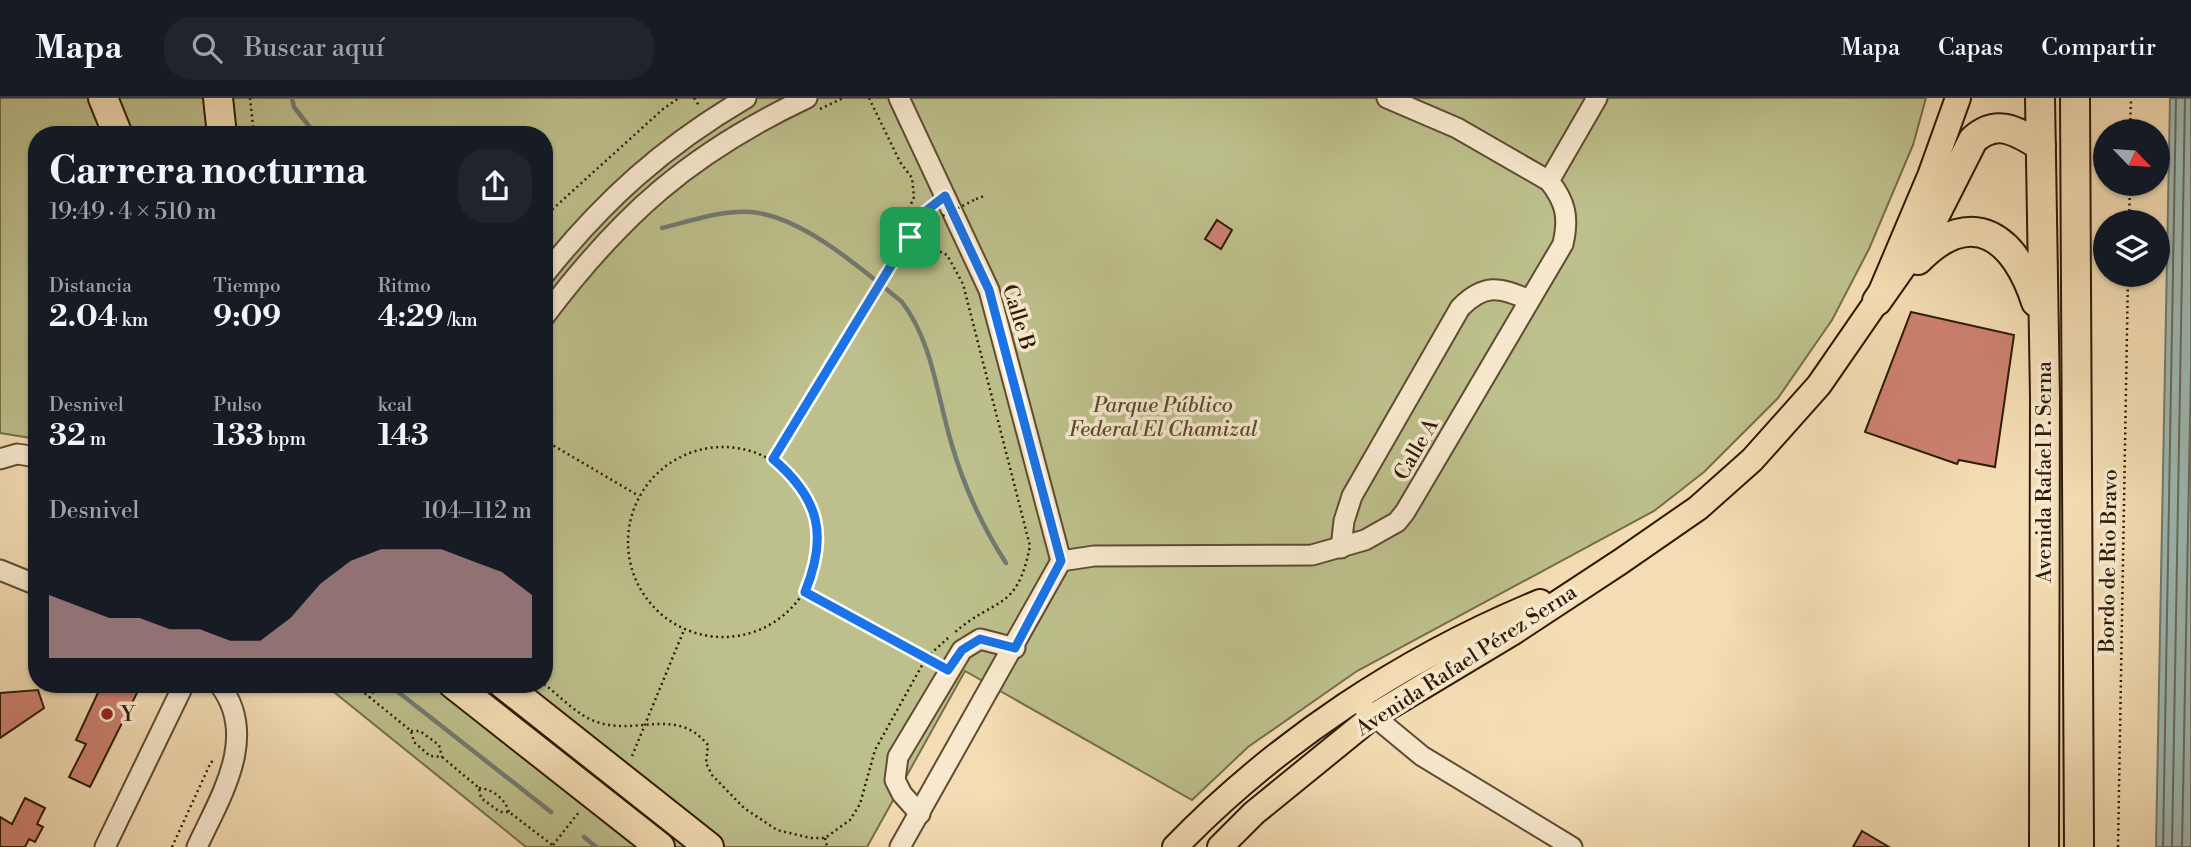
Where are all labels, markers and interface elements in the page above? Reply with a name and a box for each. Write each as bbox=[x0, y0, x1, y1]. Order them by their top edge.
search box bbox=[164, 17, 654, 80]
text: Mapa bbox=[35, 28, 122, 69]
icon: search bbox=[188, 29, 226, 67]
text: Buscar aquí bbox=[244, 32, 384, 64]
text: Mapa bbox=[1841, 33, 1900, 63]
text: Capas bbox=[1938, 33, 2003, 63]
text: Compartir bbox=[2041, 33, 2156, 63]
north arrow bbox=[2093, 119, 2170, 196]
map controls bbox=[2093, 119, 2170, 287]
text: Carrera nocturna bbox=[49, 148, 367, 195]
button: share bbox=[458, 149, 532, 223]
text: 19:49 · 4 × 510 m bbox=[49, 198, 217, 226]
pin bbox=[880, 207, 940, 267]
button: layers bbox=[2093, 210, 2170, 287]
icon: arrive bbox=[891, 218, 929, 256]
text: Distancia bbox=[49, 274, 132, 298]
text: Tiempo bbox=[213, 274, 281, 298]
text: Ritmo bbox=[378, 274, 431, 298]
street label: Calle B bbox=[996, 281, 1040, 353]
text: 2.04 bbox=[49, 298, 118, 336]
text: 9:09 bbox=[213, 298, 281, 336]
text: 4:29 bbox=[378, 298, 444, 336]
text: km bbox=[118, 308, 148, 332]
text: /km bbox=[444, 308, 478, 332]
street label: Avenida Rafael P. Serna bbox=[2032, 361, 2058, 584]
text: Desnivel bbox=[49, 393, 124, 417]
text: Pulso bbox=[213, 393, 262, 417]
text: kcal bbox=[378, 393, 412, 417]
park label: Parque Público Federal El Chamizal bbox=[1068, 393, 1258, 443]
street label: Calle A bbox=[1389, 414, 1445, 485]
text: 32 bbox=[49, 417, 86, 455]
text: 133 bbox=[213, 417, 264, 455]
text: 143 bbox=[378, 417, 429, 455]
text: m bbox=[86, 427, 106, 451]
text: bpm bbox=[264, 427, 306, 451]
street label: Bordo de Rio Bravo bbox=[2094, 469, 2124, 654]
text: Desnivel bbox=[49, 497, 139, 525]
text: 104–112 m bbox=[422, 497, 532, 525]
street label: Avenida Rafael Pérez Serna bbox=[1350, 579, 1582, 743]
place label: Y bbox=[120, 702, 136, 728]
marker: Y bbox=[99, 706, 115, 722]

